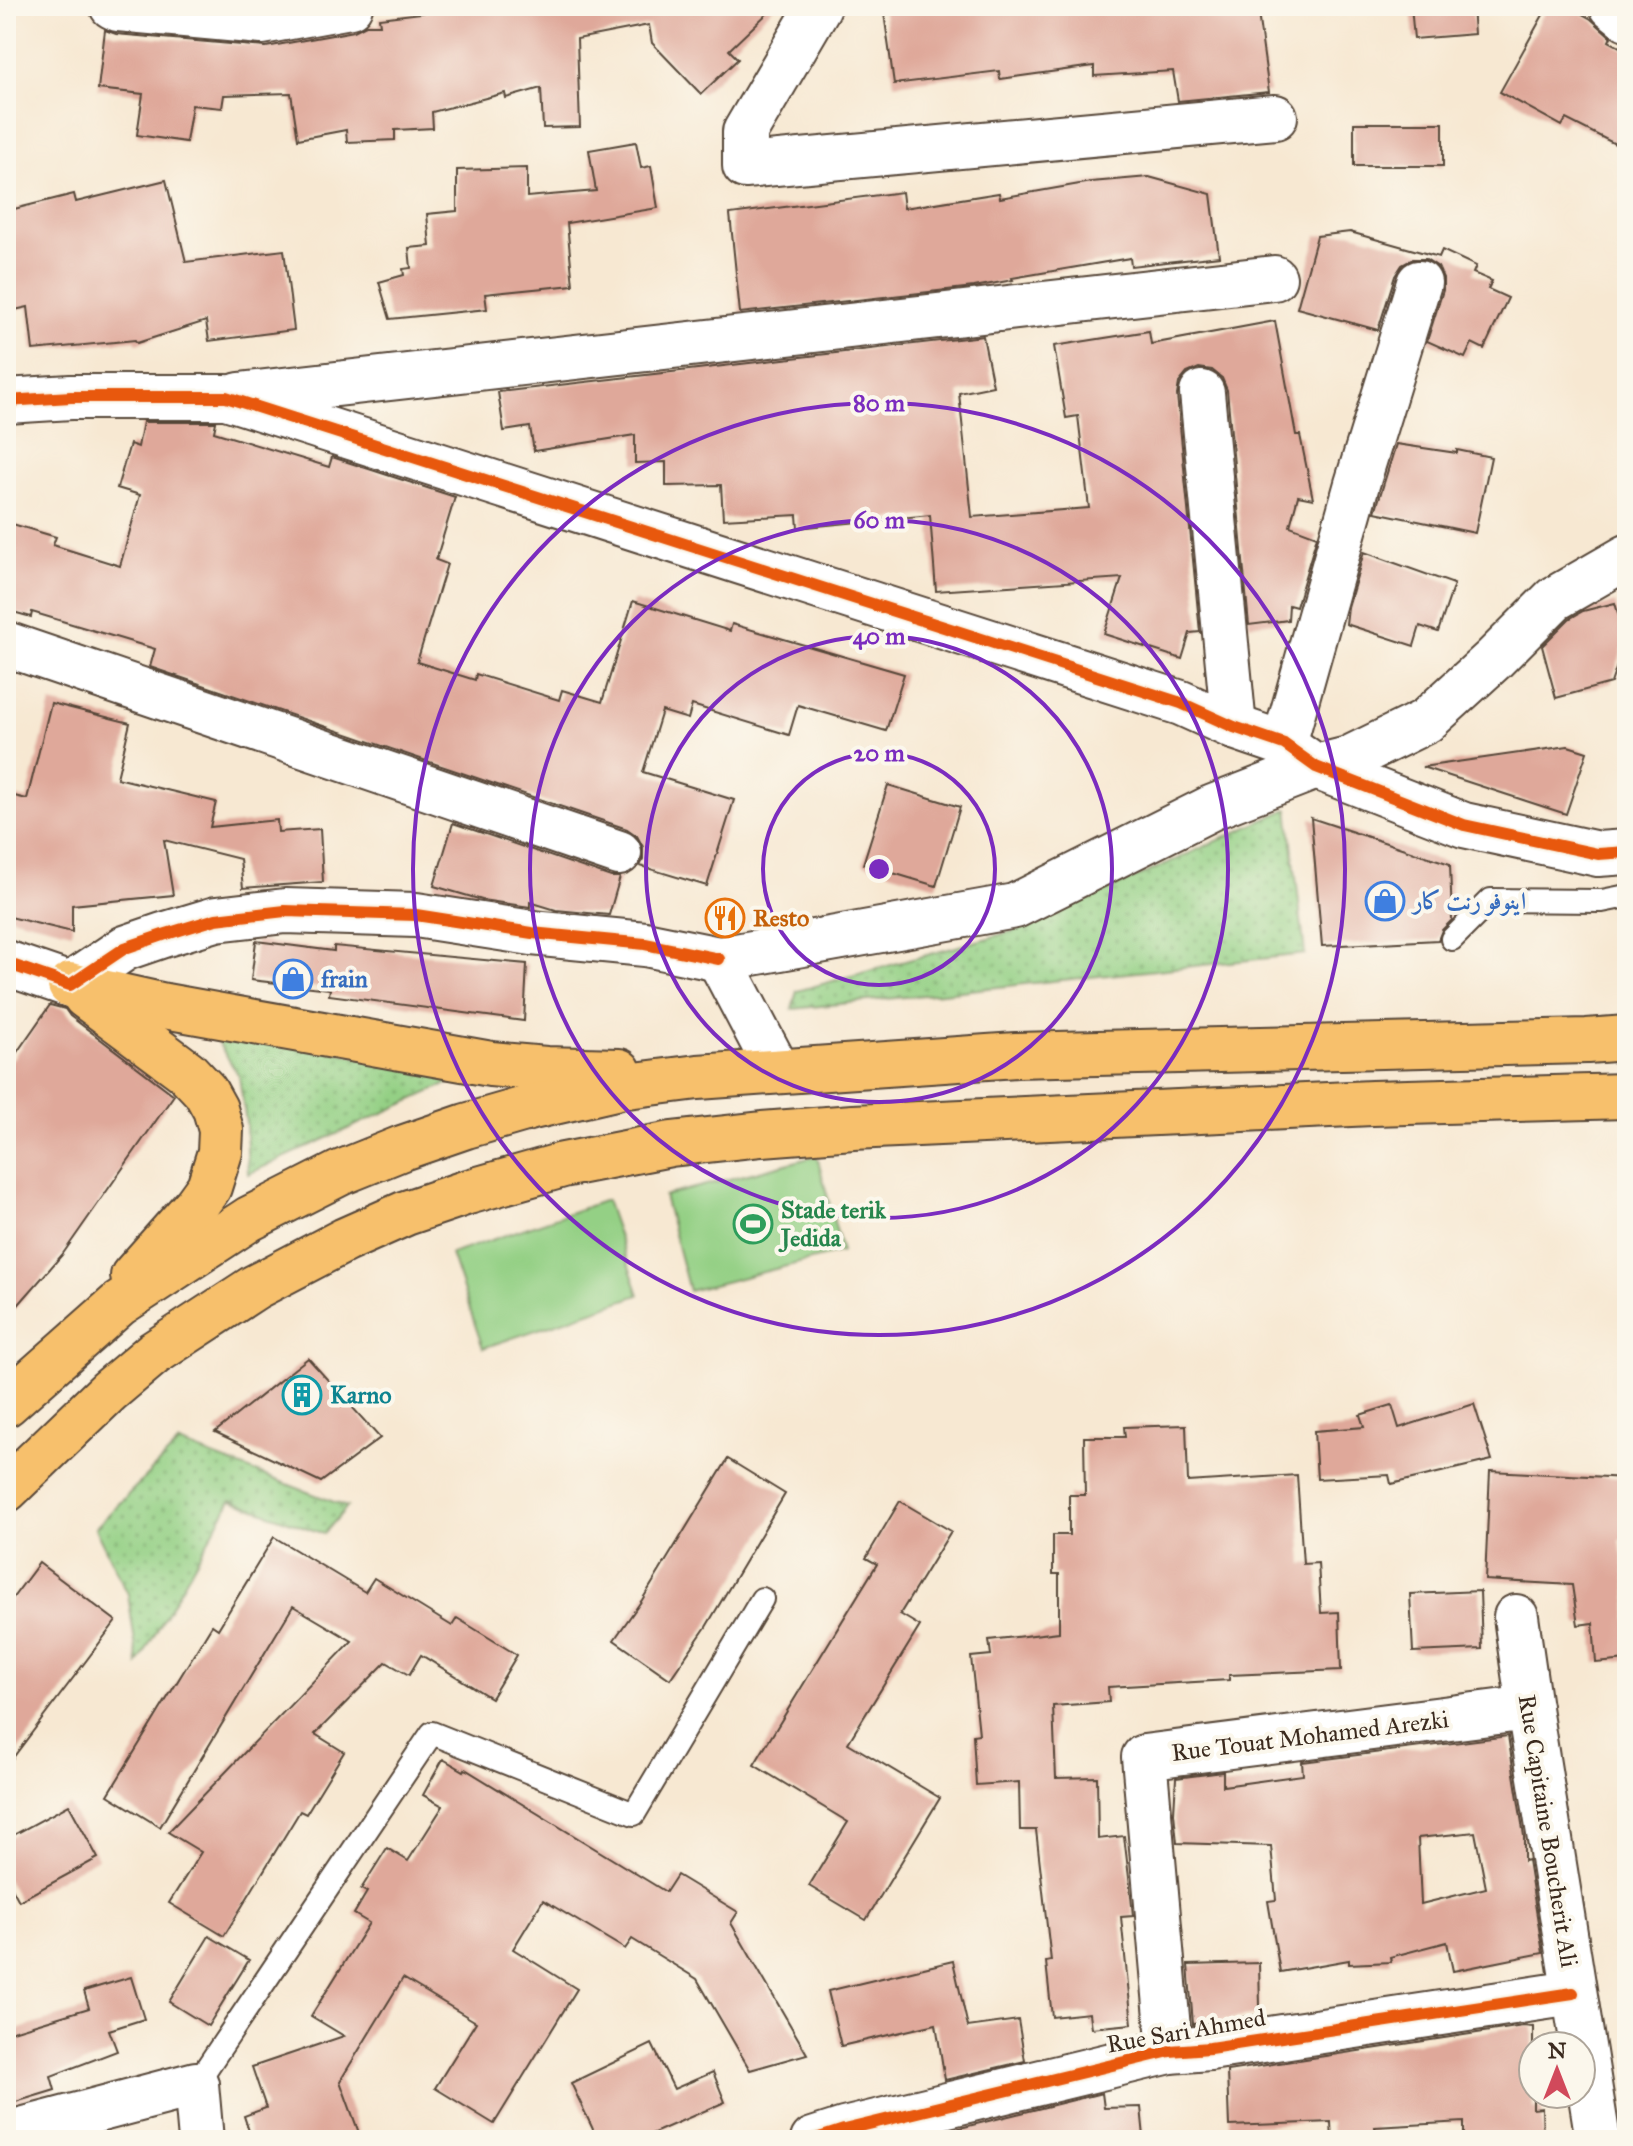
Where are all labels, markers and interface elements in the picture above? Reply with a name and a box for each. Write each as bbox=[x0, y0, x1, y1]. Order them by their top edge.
text: 80 m bbox=[853, 388, 906, 418]
text: 60 m bbox=[853, 505, 906, 535]
text: 40 m bbox=[853, 621, 906, 651]
text: 20 m bbox=[853, 738, 905, 768]
centre of rings bbox=[865, 855, 893, 883]
shop icon: اينوفو رنت كار bbox=[1364, 880, 1406, 922]
place label: اينوفو رنت كار bbox=[1410, 886, 1526, 916]
restaurant icon: Resto bbox=[704, 897, 746, 939]
place label: Resto bbox=[753, 903, 809, 933]
shop icon: frain bbox=[272, 958, 314, 1000]
place label: frain bbox=[320, 964, 368, 994]
place label: Stade terik Jedida bbox=[778, 1195, 887, 1253]
sports icon: Stade terik Jedida bbox=[732, 1203, 774, 1245]
building icon: Karno bbox=[281, 1374, 323, 1416]
place label: Karno bbox=[330, 1380, 391, 1410]
street label: Rue Capitaine Boucherit Ali bbox=[1512, 1692, 1584, 1970]
street label: Rue Touat Mohamed Arezki bbox=[1170, 1704, 1451, 1768]
street label: Rue Sari Ahmed bbox=[1104, 2002, 1268, 2060]
north arrow bbox=[1517, 2030, 1597, 2110]
text: N bbox=[1548, 2037, 1567, 2064]

